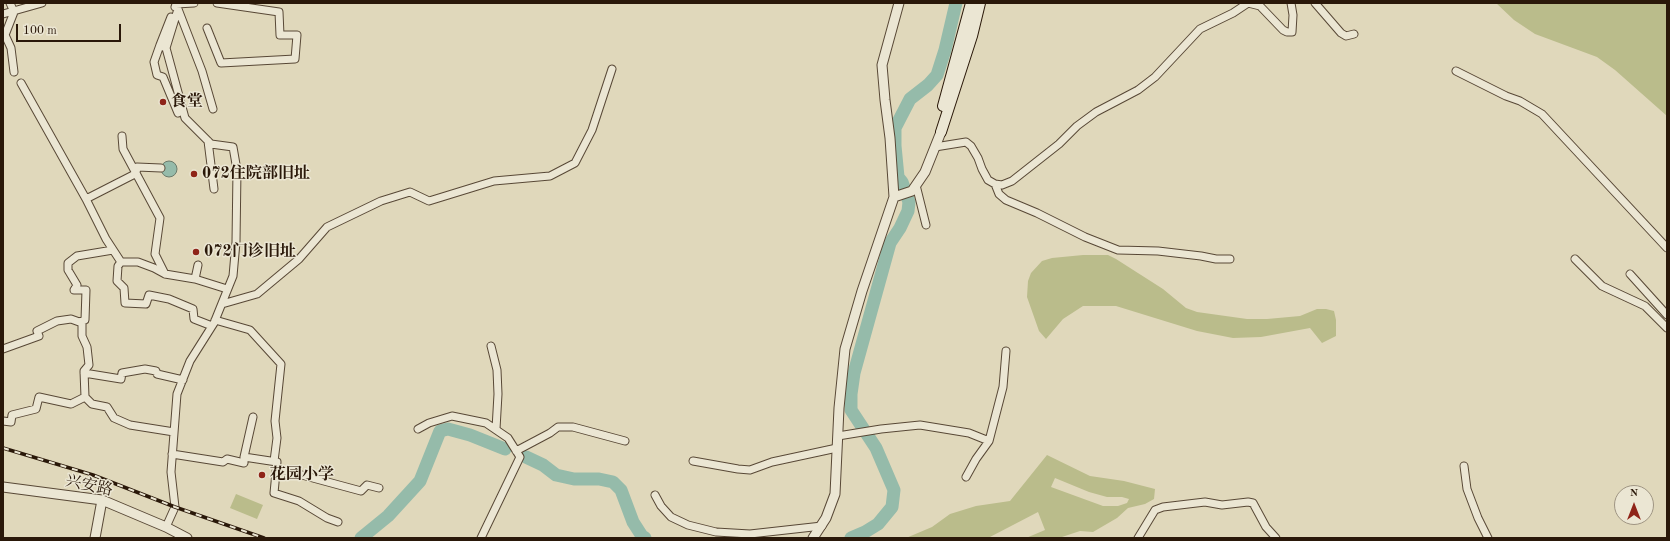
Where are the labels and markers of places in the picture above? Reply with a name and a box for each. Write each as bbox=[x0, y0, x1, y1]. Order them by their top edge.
place label: 食堂 bbox=[171, 92, 203, 112]
marker: 食堂 bbox=[158, 97, 168, 107]
place label: 072住院部旧址 bbox=[202, 164, 310, 184]
marker: 072住院部旧址 bbox=[189, 169, 199, 179]
place label: 072门诊旧址 bbox=[204, 242, 296, 262]
marker: 072门诊旧址 bbox=[191, 247, 201, 257]
place label: 花园小学 bbox=[270, 465, 334, 485]
marker: 花园小学 bbox=[257, 470, 267, 480]

